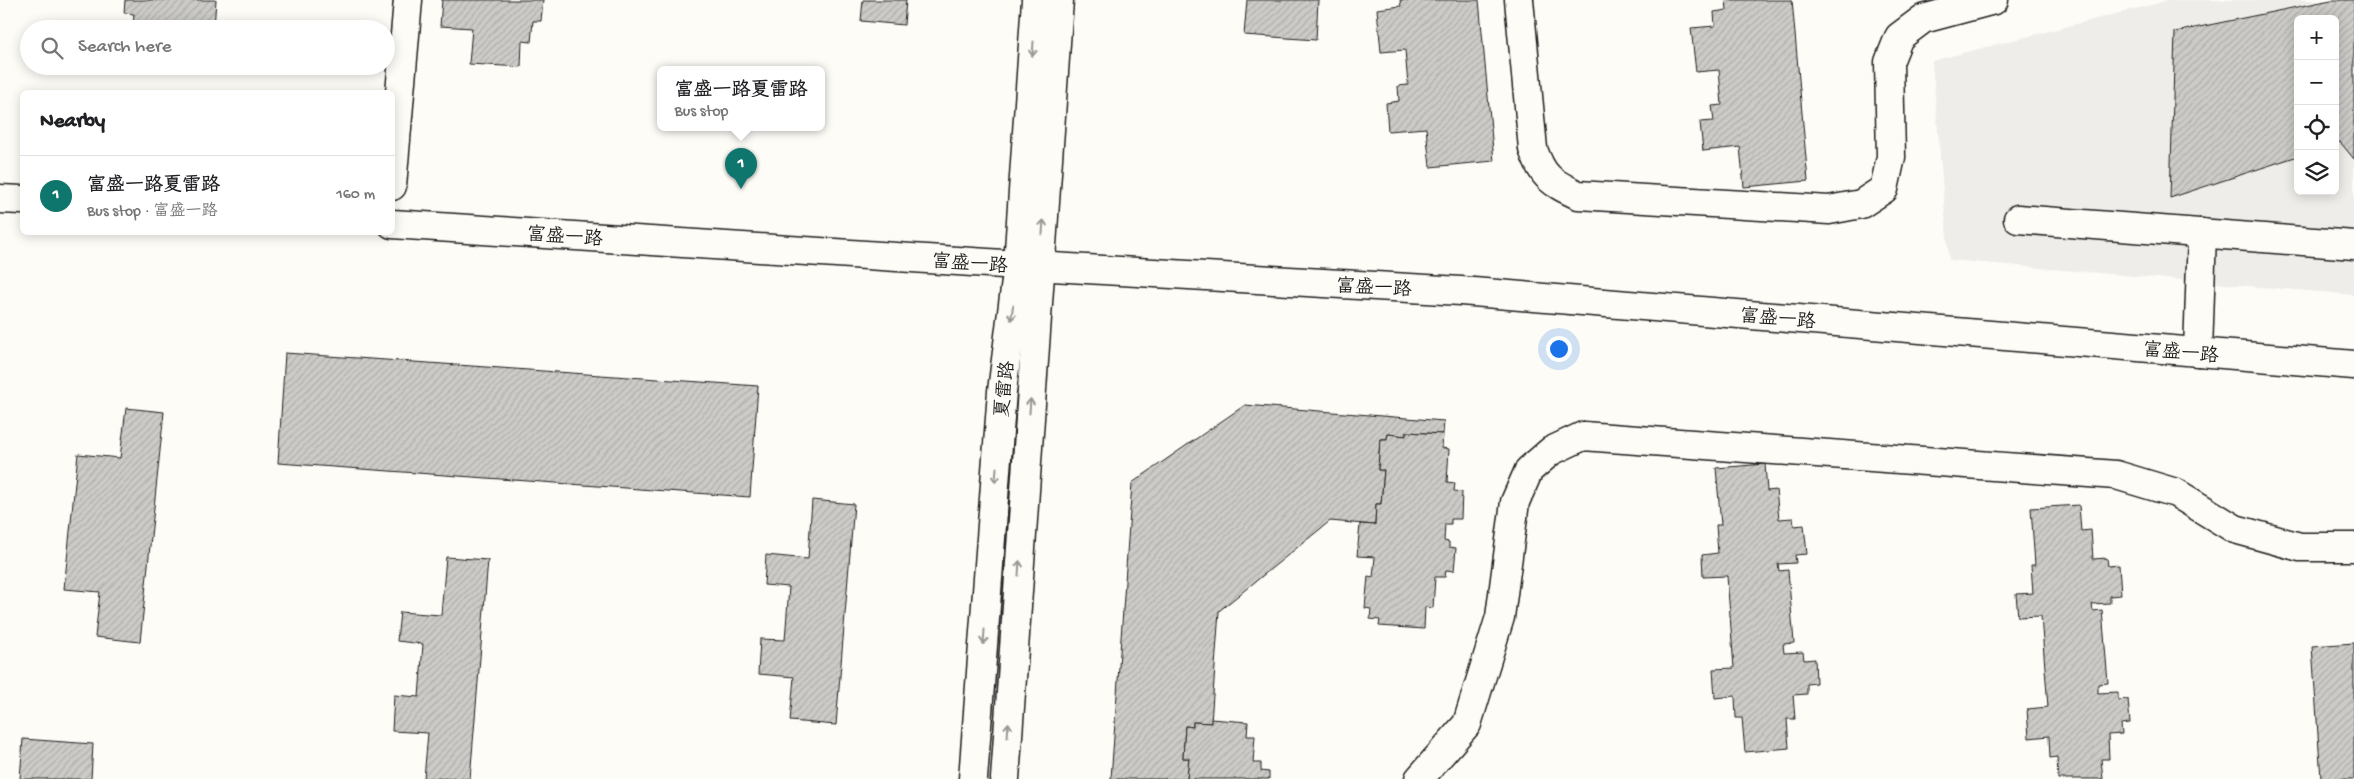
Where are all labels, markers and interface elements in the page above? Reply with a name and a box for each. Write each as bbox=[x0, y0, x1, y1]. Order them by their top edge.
map controls bbox=[2294, 15, 2339, 195]
button: + bbox=[2294, 15, 2339, 60]
search box bbox=[20, 20, 395, 75]
icon: search bbox=[38, 34, 66, 62]
text: Search here bbox=[78, 36, 172, 59]
one-way arrow bbox=[1028, 40, 1037, 56]
button: − bbox=[2294, 60, 2339, 105]
popup bbox=[657, 66, 825, 131]
text: 富盛一路夏雷路 bbox=[674, 80, 808, 103]
text: Bus stop bbox=[674, 103, 728, 122]
button: locate bbox=[2294, 105, 2339, 150]
text: Nearby bbox=[40, 110, 105, 135]
pin: 1 bbox=[725, 148, 757, 189]
button: layers bbox=[2294, 150, 2339, 195]
text: 富盛一路夏雷路 bbox=[87, 175, 220, 198]
text: 1 bbox=[53, 186, 59, 205]
text: 160 m bbox=[336, 186, 375, 205]
text: Bus stop · 富盛一路 bbox=[87, 203, 218, 222]
one-way arrow bbox=[1038, 219, 1047, 235]
street label: 富盛一路 bbox=[526, 223, 604, 253]
street label: 富盛一路 bbox=[931, 250, 1009, 280]
street label: 富盛一路 bbox=[1335, 275, 1412, 303]
one-way arrow bbox=[1007, 305, 1017, 321]
street label: 富盛一路 bbox=[1739, 305, 1817, 335]
your location bbox=[1546, 336, 1572, 362]
street label: 富盛一路 bbox=[2142, 339, 2220, 369]
street label: 夏雷路 bbox=[991, 360, 1021, 419]
one-way arrow bbox=[1026, 398, 1035, 414]
one-way arrow bbox=[991, 467, 1000, 483]
one-way arrow bbox=[1015, 561, 1024, 577]
one-way arrow bbox=[979, 629, 988, 645]
one-way arrow bbox=[1004, 723, 1013, 739]

